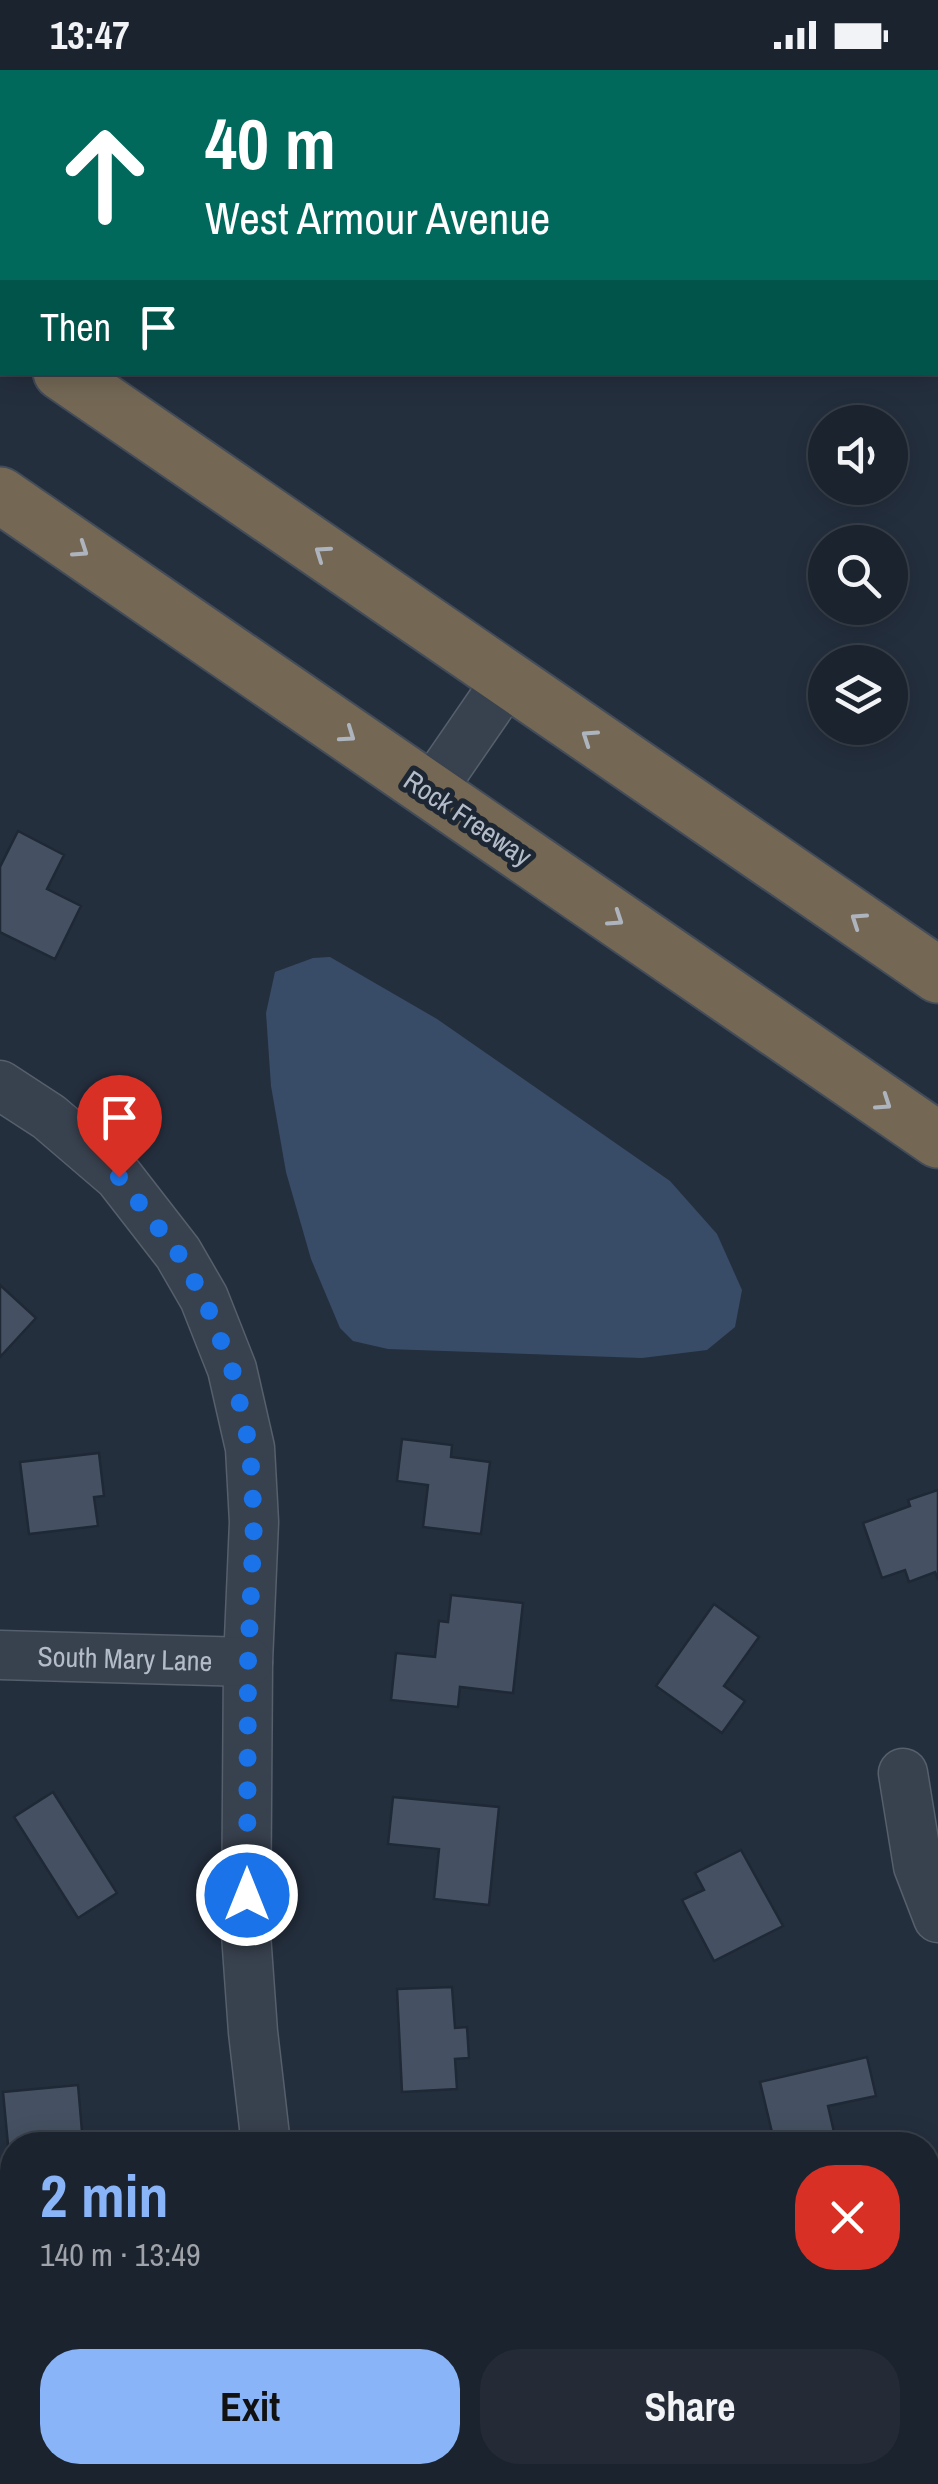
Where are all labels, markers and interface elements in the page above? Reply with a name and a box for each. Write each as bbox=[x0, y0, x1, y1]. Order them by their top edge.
text: 13:47 bbox=[50, 10, 130, 61]
text: 40 m bbox=[205, 97, 336, 191]
icon: ahead bbox=[40, 110, 170, 240]
text: West Armour Avenue bbox=[205, 187, 550, 248]
icon: arrive bbox=[131, 300, 186, 355]
text: Then bbox=[40, 302, 111, 353]
map controls bbox=[808, 405, 908, 745]
button: sound bbox=[808, 405, 908, 505]
button: search bbox=[808, 525, 908, 625]
one-way arrow bbox=[69, 538, 88, 556]
one-way arrow bbox=[314, 546, 332, 565]
button: layers bbox=[808, 645, 908, 745]
one-way arrow bbox=[336, 723, 355, 741]
one-way arrow bbox=[582, 731, 601, 749]
street label: Rock Freeway bbox=[397, 761, 540, 875]
one-way arrow bbox=[604, 907, 623, 925]
one-way arrow bbox=[850, 914, 869, 932]
pin bbox=[77, 1075, 162, 1178]
icon: arrive bbox=[92, 1090, 147, 1145]
one-way arrow bbox=[872, 1091, 891, 1109]
street label: South Mary Lane bbox=[37, 1637, 213, 1680]
position arrow bbox=[195, 1843, 299, 1947]
text: 2 min bbox=[40, 2155, 169, 2236]
button: close bbox=[795, 2165, 900, 2270]
text: 140 m · 13:49 bbox=[40, 2233, 200, 2276]
button: Exit bbox=[40, 2349, 460, 2464]
button: Share bbox=[480, 2349, 900, 2464]

